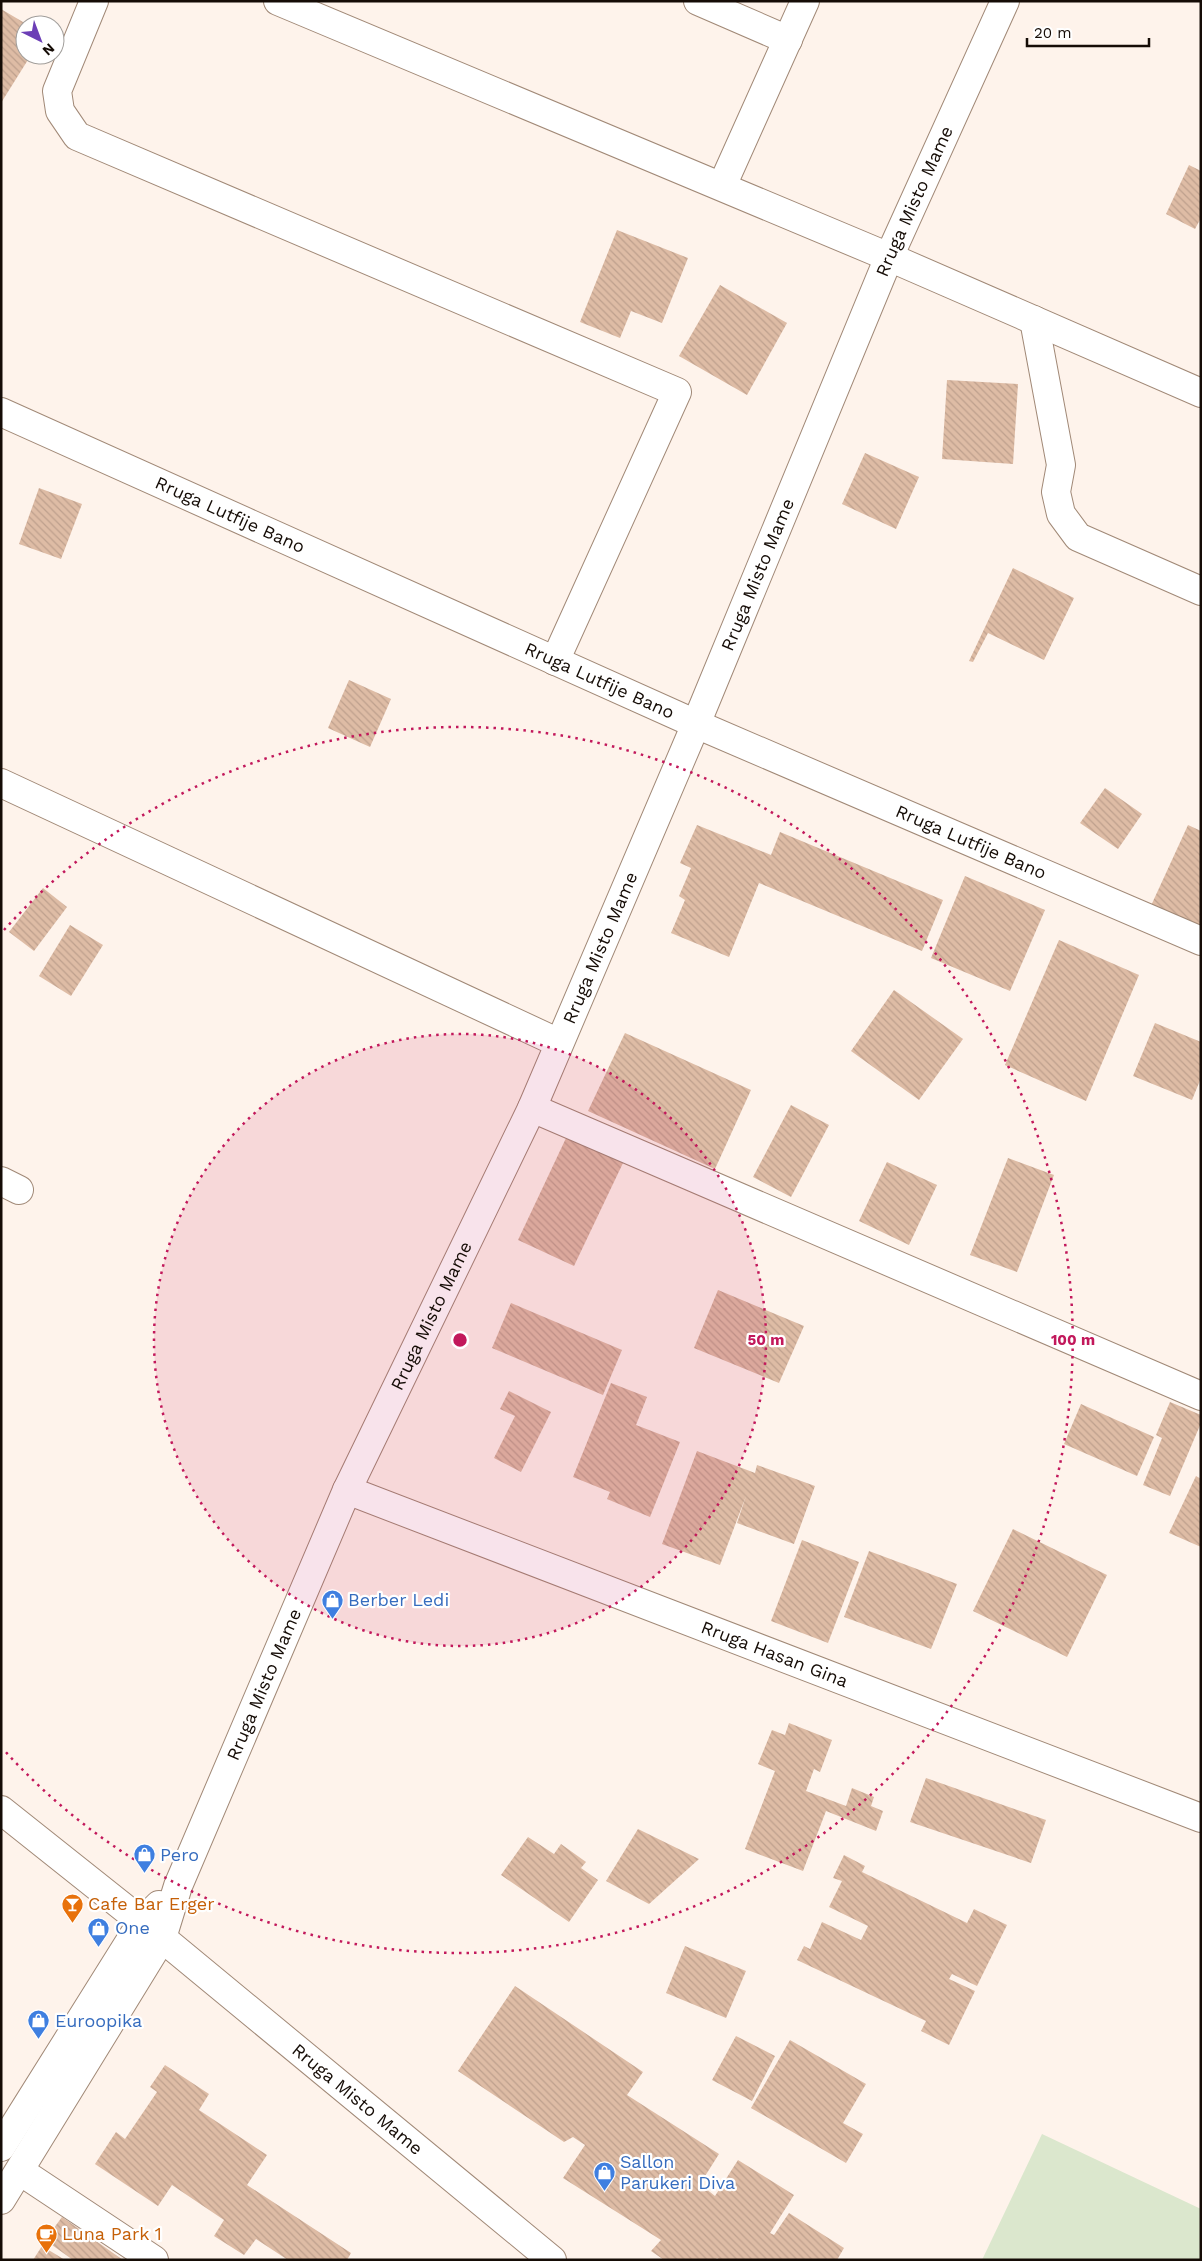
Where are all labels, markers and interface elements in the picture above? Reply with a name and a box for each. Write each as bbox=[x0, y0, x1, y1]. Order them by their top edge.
north arrow bbox=[15, 15, 65, 65]
scale bar bbox=[1027, 15, 1150, 47]
text: 20 m bbox=[1034, 24, 1072, 42]
text: N bbox=[39, 40, 58, 59]
street label: Rruga Misto Mame bbox=[871, 122, 957, 280]
street label: Rruga Lutfije Bano bbox=[152, 472, 308, 557]
street label: Rruga Misto Mame bbox=[716, 495, 798, 654]
street label: Rruga Lutfije Bano bbox=[522, 637, 678, 723]
street label: Rruga Lutfije Bano bbox=[893, 800, 1050, 883]
street label: Rruga Misto Mame bbox=[558, 869, 642, 1027]
street label: Rruga Misto Mame bbox=[386, 1238, 476, 1394]
centre of rings bbox=[451, 1331, 469, 1349]
text: 50 m bbox=[748, 1331, 784, 1349]
text: 100 m bbox=[1051, 1331, 1095, 1349]
shop icon: Berber Ledi bbox=[320, 1588, 344, 1619]
place label: Berber Ledi bbox=[348, 1589, 449, 1610]
street label: Rruga Misto Mame bbox=[222, 1605, 305, 1763]
street label: Rruga Hasan Gina bbox=[698, 1616, 851, 1691]
shop icon: Pero bbox=[132, 1843, 156, 1874]
place label: Pero bbox=[160, 1844, 199, 1865]
bar icon: Cafe Bar Erger bbox=[60, 1892, 84, 1923]
place label: Cafe Bar Erger bbox=[88, 1893, 215, 1914]
shop icon: One bbox=[87, 1916, 111, 1947]
place label: One bbox=[115, 1917, 150, 1938]
shop icon: Euroopika bbox=[27, 2009, 51, 2040]
place label: Euroopika bbox=[55, 2010, 142, 2031]
street label: Rruga Misto Mame bbox=[288, 2039, 427, 2159]
place label: Sallon Parukeri Diva bbox=[620, 2151, 735, 2193]
shop icon: Sallon Parukeri Diva bbox=[592, 2160, 616, 2191]
cafe icon: Luna Park 1 bbox=[34, 2222, 58, 2253]
place label: Luna Park 1 bbox=[62, 2223, 162, 2244]

